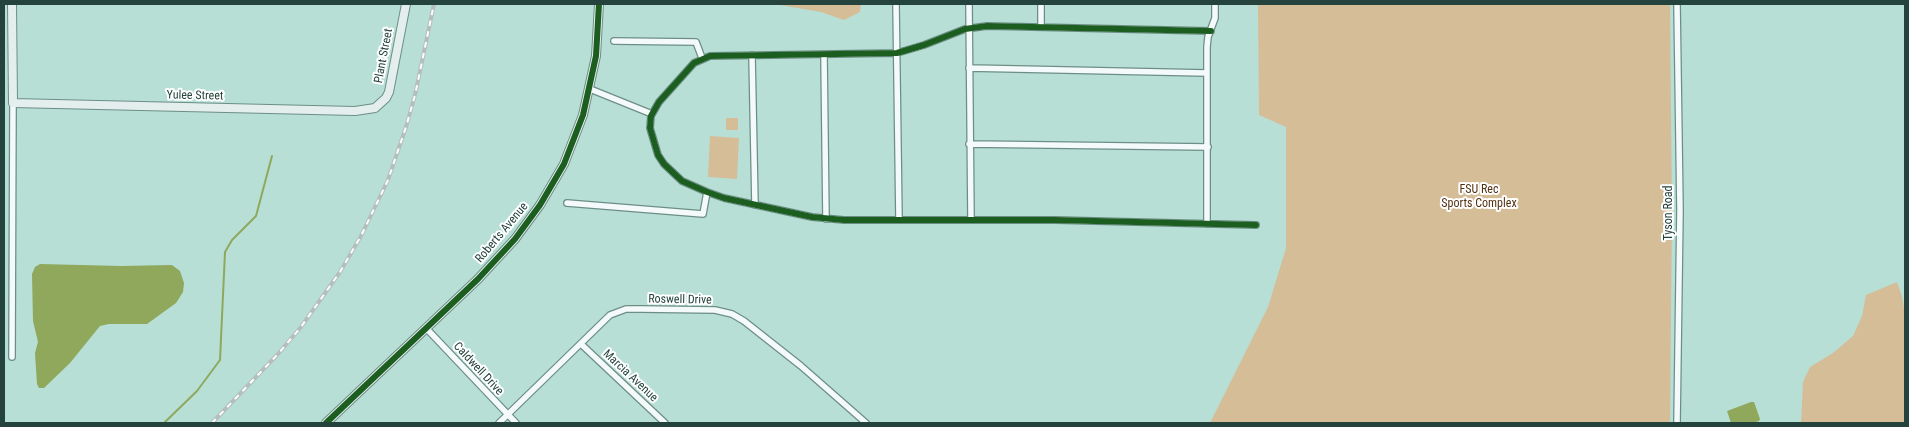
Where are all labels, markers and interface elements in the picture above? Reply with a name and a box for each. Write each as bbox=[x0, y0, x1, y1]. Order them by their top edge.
street label: Plant Street bbox=[372, 27, 396, 85]
street label: Yulee Street bbox=[167, 88, 223, 104]
park label: FSU Rec Sports Complex bbox=[1441, 183, 1517, 211]
street label: Tyson Road bbox=[1662, 186, 1676, 240]
street label: Roberts Avenue bbox=[473, 200, 531, 266]
street label: Roswell Drive bbox=[648, 292, 712, 308]
street label: Caldwell Drive bbox=[450, 340, 506, 398]
street label: Marcia Avenue bbox=[600, 347, 660, 405]

